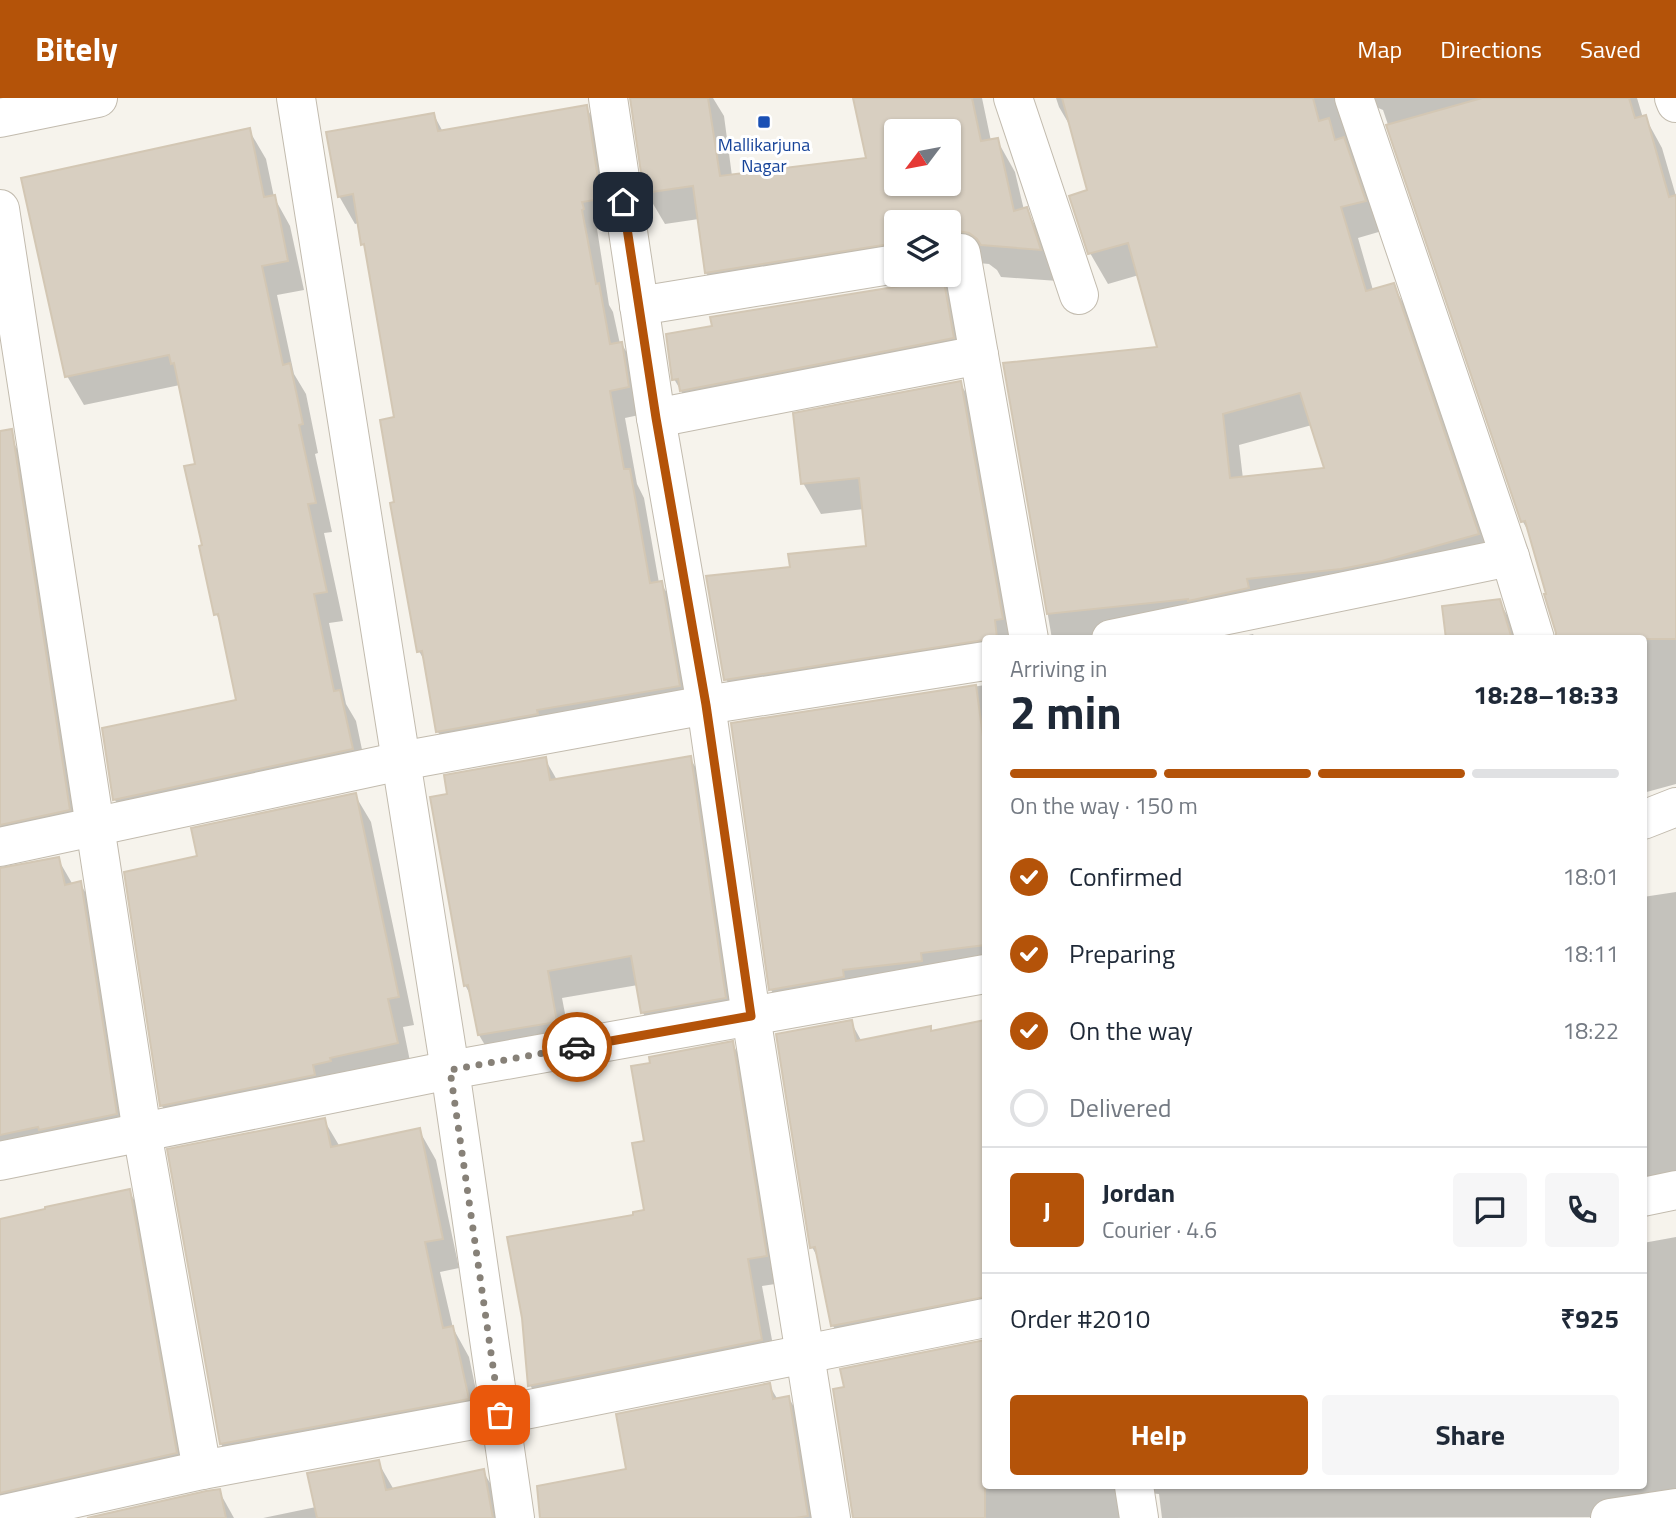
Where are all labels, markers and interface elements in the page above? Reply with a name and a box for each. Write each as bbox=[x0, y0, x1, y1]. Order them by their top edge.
text: Bitely bbox=[35, 24, 118, 74]
text: Map bbox=[1357, 31, 1402, 67]
text: Directions bbox=[1440, 31, 1542, 67]
text: Saved bbox=[1580, 31, 1641, 67]
marker: Mallikarjuna Nagar bbox=[756, 114, 772, 130]
north arrow bbox=[884, 119, 961, 196]
map controls bbox=[884, 119, 961, 287]
place label: Mallikarjuna Nagar bbox=[718, 131, 810, 179]
pin bbox=[593, 172, 653, 232]
icon: home bbox=[604, 183, 642, 221]
button: layers bbox=[884, 210, 961, 287]
text: Arriving in bbox=[1010, 651, 1107, 686]
text: 18:28–18:33 bbox=[1473, 675, 1619, 714]
text: 2 min bbox=[1010, 677, 1122, 747]
text: On the way · 150 m bbox=[1010, 788, 1198, 823]
text: Confirmed bbox=[1069, 857, 1183, 896]
icon: check bbox=[1010, 858, 1048, 896]
text: 18:01 bbox=[1562, 859, 1619, 894]
text: Preparing bbox=[1069, 934, 1175, 973]
icon: check bbox=[1010, 935, 1048, 973]
text: 18:11 bbox=[1562, 936, 1619, 971]
text: On the way bbox=[1069, 1011, 1193, 1050]
courier bbox=[542, 1012, 612, 1082]
icon: check bbox=[1010, 1012, 1048, 1050]
text: 18:22 bbox=[1562, 1013, 1619, 1048]
icon: car bbox=[558, 1028, 596, 1066]
text: Delivered bbox=[1069, 1088, 1172, 1127]
text: Jordan bbox=[1102, 1173, 1175, 1212]
button: chat bbox=[1453, 1173, 1527, 1247]
button: phone bbox=[1545, 1173, 1619, 1247]
text: J bbox=[1043, 1191, 1051, 1230]
text: Courier · 4.6 bbox=[1102, 1212, 1217, 1247]
text: Order #2010 bbox=[1010, 1299, 1150, 1338]
text: ₹925 bbox=[1560, 1299, 1619, 1338]
pin bbox=[470, 1385, 530, 1445]
button: Help bbox=[1010, 1395, 1308, 1475]
button: Share bbox=[1322, 1395, 1619, 1475]
icon: bag bbox=[481, 1396, 519, 1434]

